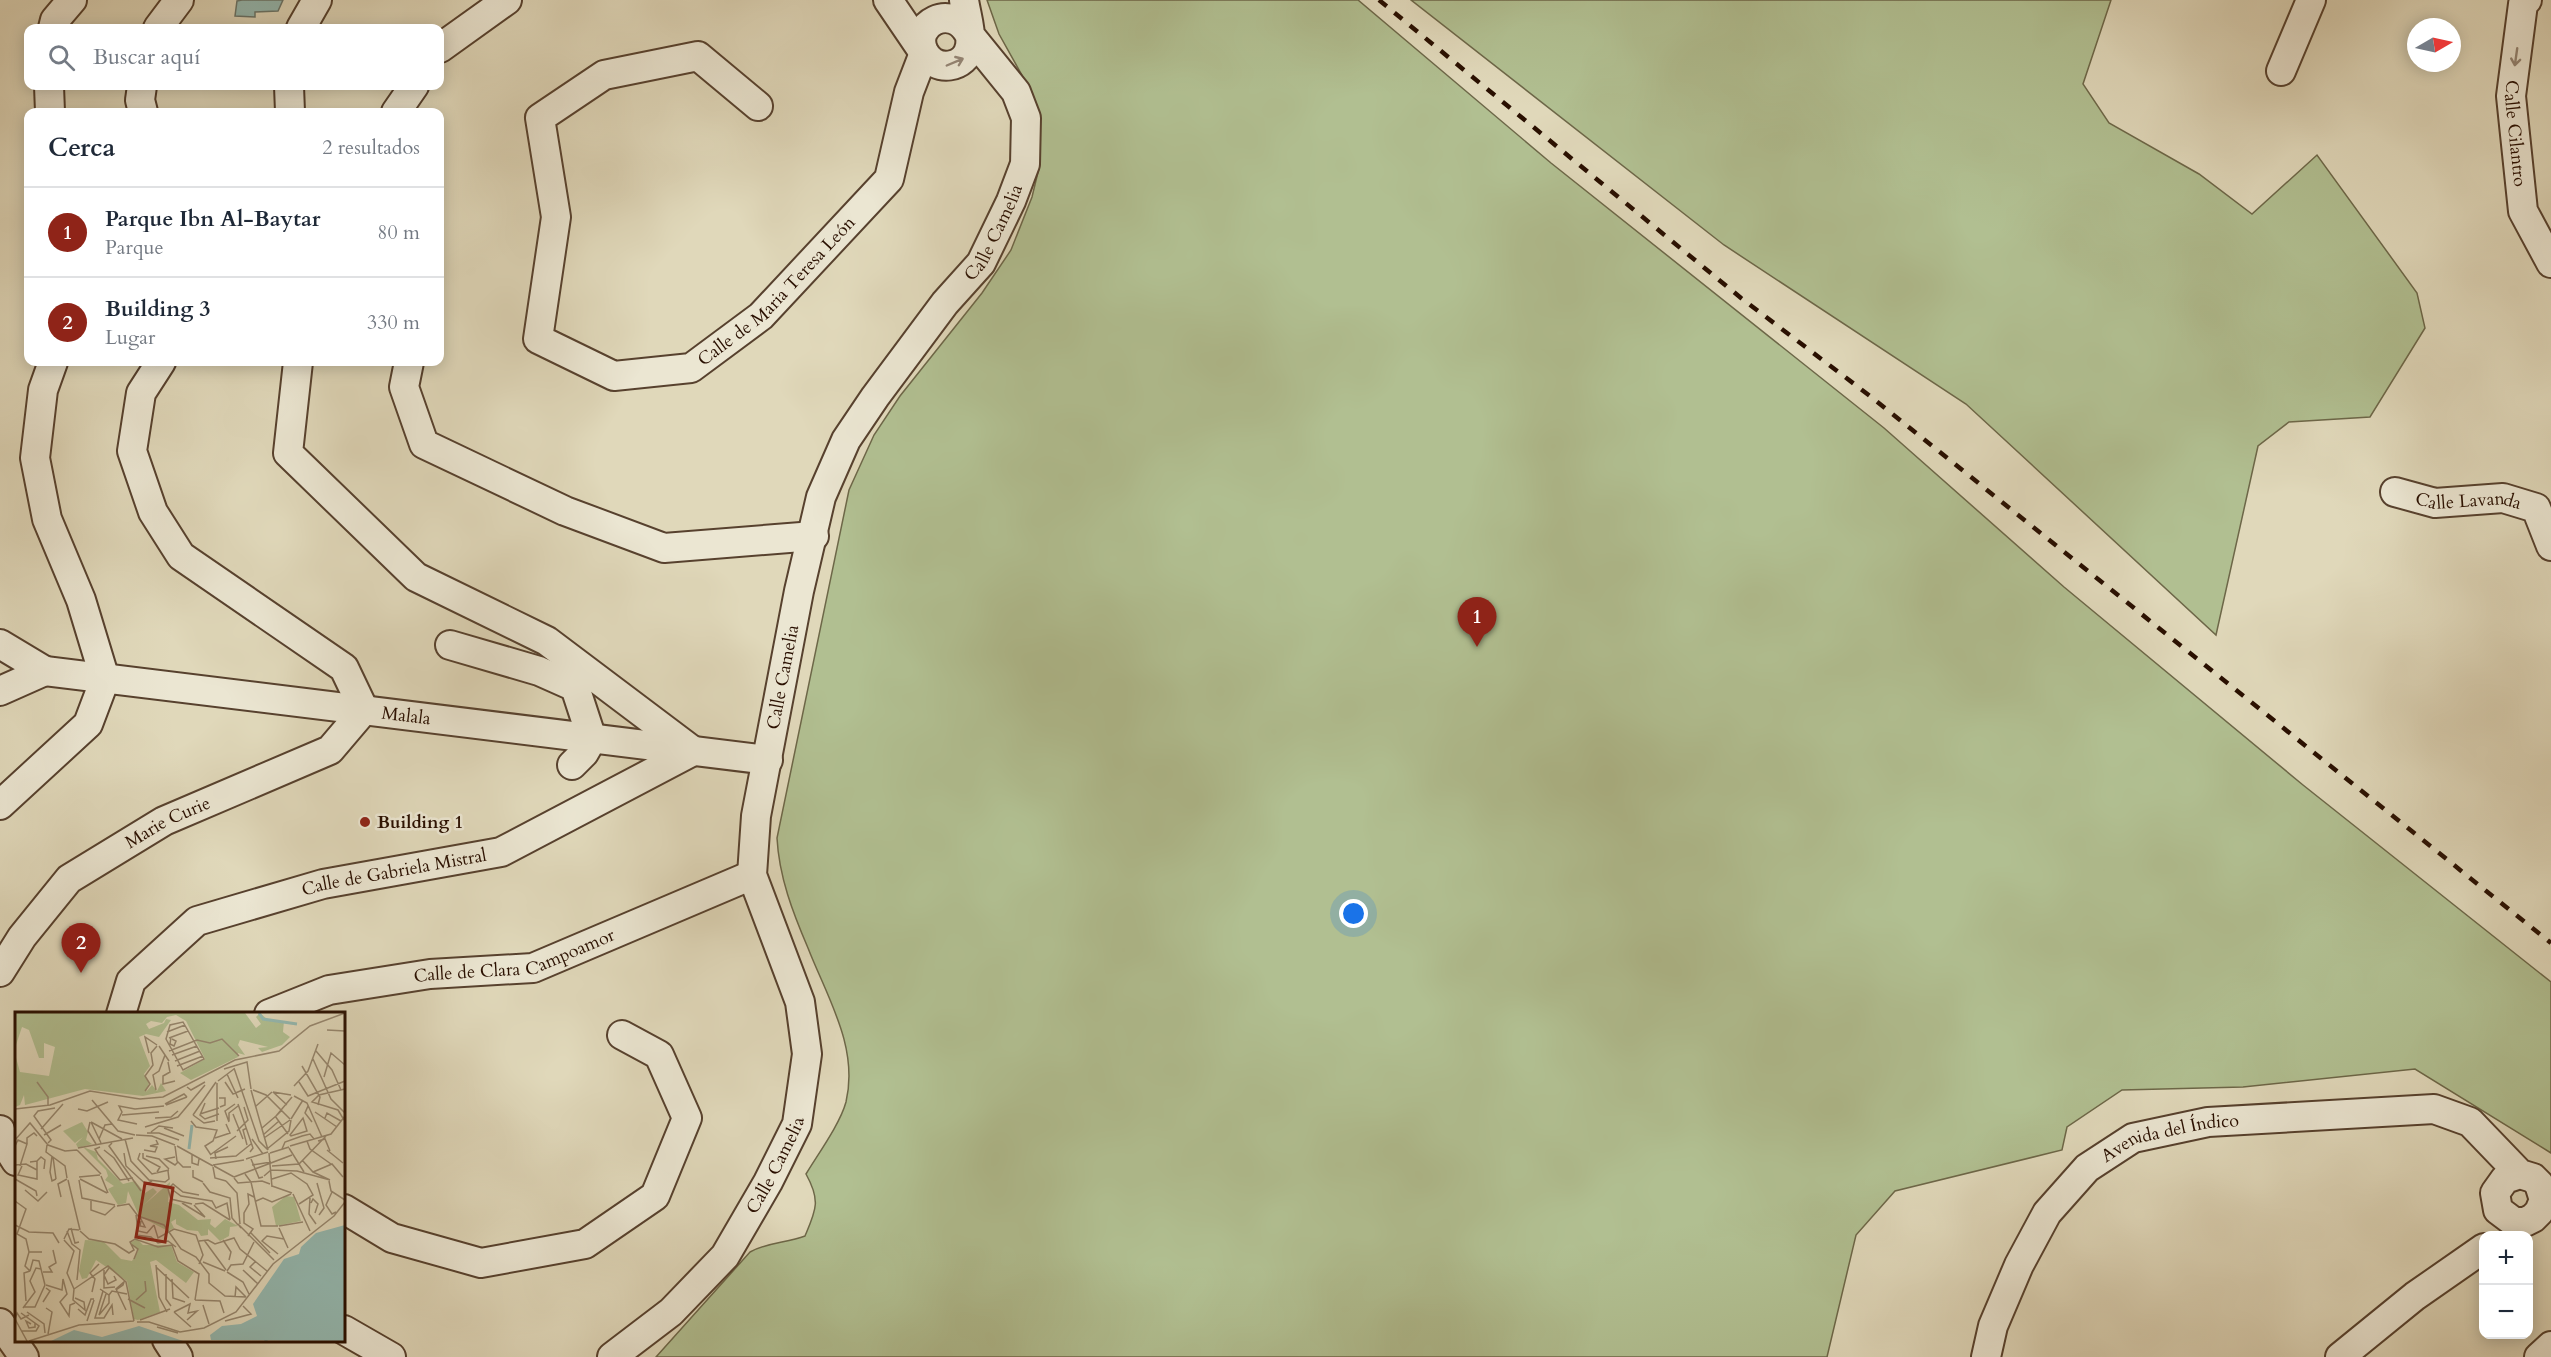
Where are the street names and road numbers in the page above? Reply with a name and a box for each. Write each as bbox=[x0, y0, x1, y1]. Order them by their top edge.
street label: Calle Cilantro bbox=[2498, 78, 2532, 188]
street label: Calle Camelia bbox=[958, 181, 1029, 287]
street label: Calle de Maria Teresa León bbox=[692, 210, 862, 372]
street label: Calle Lavanda bbox=[2412, 486, 2525, 516]
street label: Calle Camelia bbox=[761, 622, 805, 732]
street label: Malala bbox=[380, 701, 433, 731]
street label: Marie Curie bbox=[120, 791, 214, 855]
street label: Calle de Gabriela Mistral bbox=[299, 843, 489, 903]
street label: Calle de Clara Campoamor bbox=[412, 923, 619, 989]
street label: Avenida del Índico bbox=[2096, 1108, 2240, 1169]
street label: Calle Camelia bbox=[740, 1115, 811, 1219]

